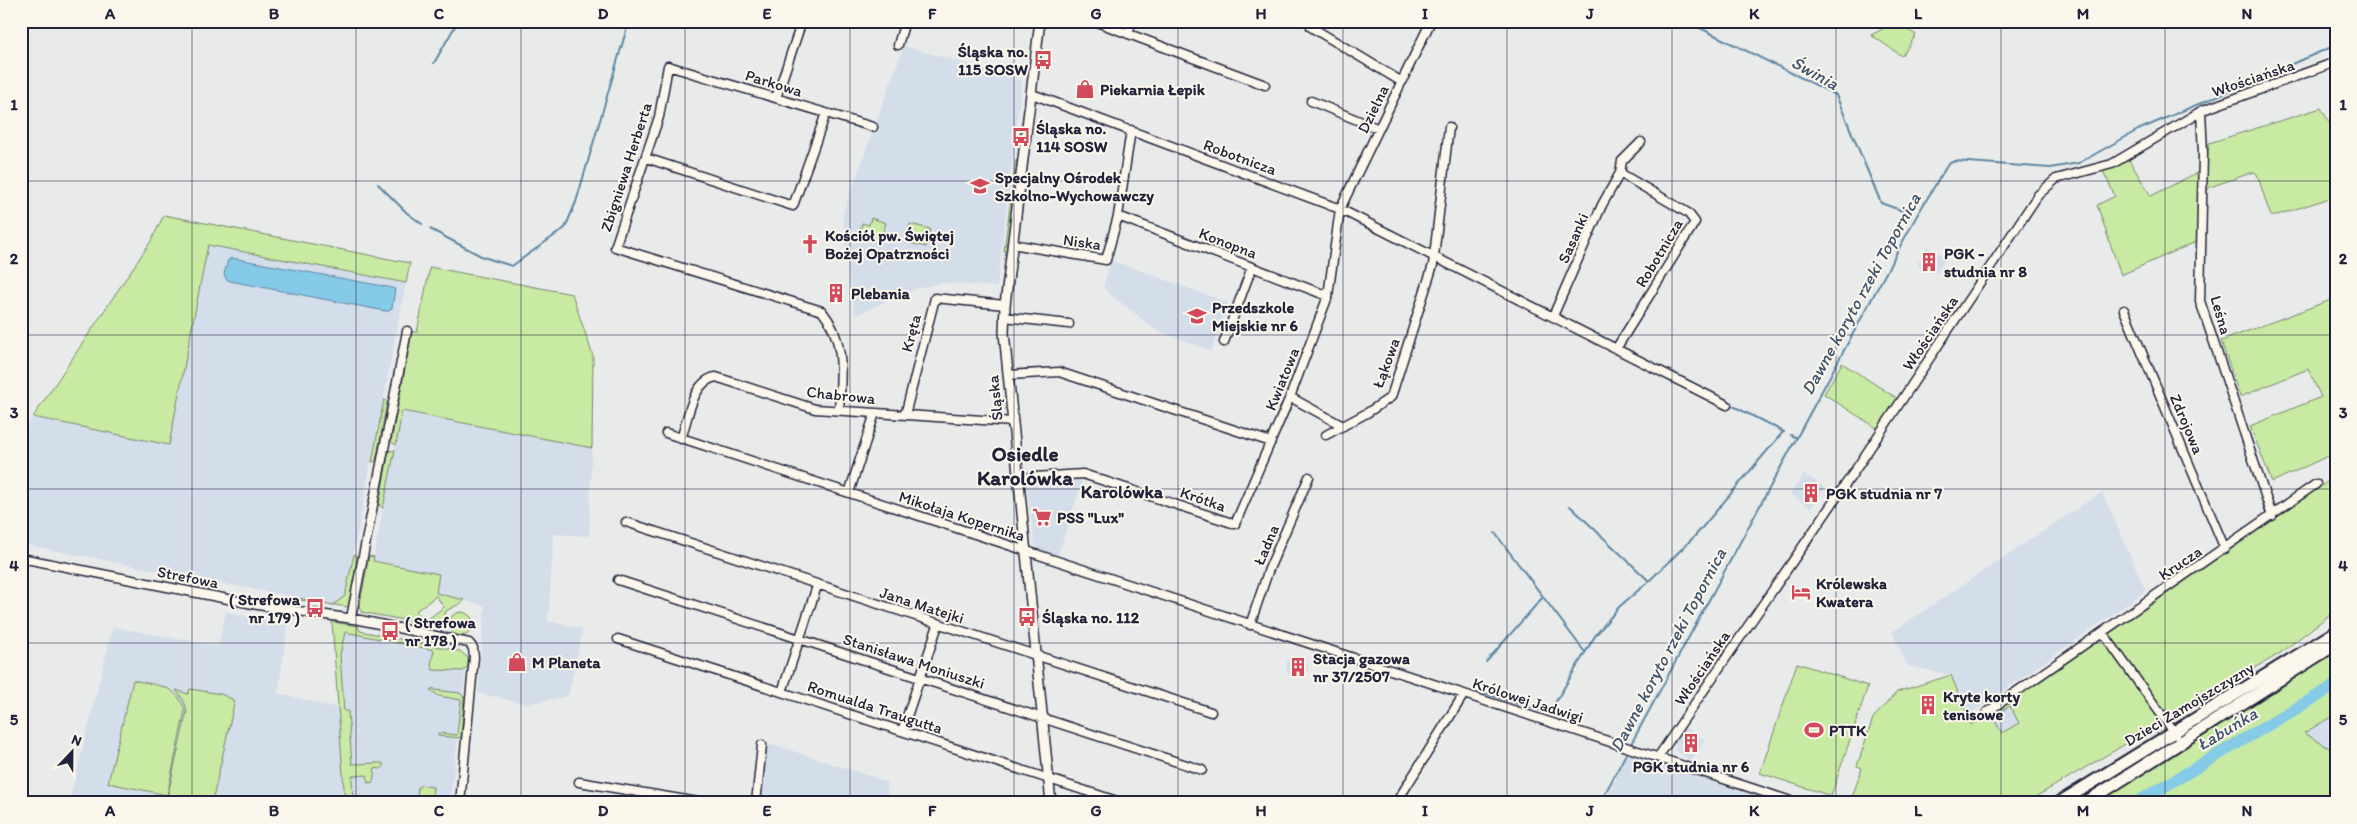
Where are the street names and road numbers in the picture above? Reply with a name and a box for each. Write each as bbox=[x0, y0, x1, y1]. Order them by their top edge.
street label: Włościańska bbox=[2209, 55, 2297, 101]
street label: Parkowa bbox=[743, 65, 806, 101]
street label: Dzielna bbox=[1353, 81, 1393, 136]
street label: Zbigniewa Herberta bbox=[596, 99, 656, 234]
street label: Robotnicza bbox=[1201, 135, 1280, 179]
street label: Sasanki bbox=[1554, 210, 1592, 266]
street label: Robotnicza bbox=[1631, 215, 1687, 291]
street label: Konopna bbox=[1196, 223, 1260, 263]
street label: Niska bbox=[1062, 230, 1102, 254]
street label: Włościańska bbox=[1898, 291, 1962, 374]
street label: Leśna bbox=[2206, 293, 2236, 337]
street label: Kręta bbox=[897, 311, 925, 354]
street label: Łąkowa bbox=[1368, 335, 1404, 391]
street label: Kwiatowa bbox=[1261, 344, 1303, 413]
street label: Śląska bbox=[983, 374, 1007, 422]
street label: Chabrowa bbox=[806, 382, 877, 408]
street label: Zdrojowa bbox=[2166, 391, 2208, 458]
street label: Krótka bbox=[1178, 482, 1229, 516]
street label: Mikołaja Kopernika bbox=[897, 487, 1028, 545]
street label: Ładna bbox=[1249, 522, 1283, 568]
street label: Krucza bbox=[2155, 542, 2205, 584]
street label: Strefowa bbox=[156, 562, 221, 592]
street label: Jana Matejki bbox=[877, 582, 967, 628]
street label: Włościańska bbox=[1670, 626, 1734, 709]
street label: Stanisława Moniuszki bbox=[841, 629, 987, 693]
street label: Dzieci Zamojszczyzny bbox=[2121, 658, 2258, 750]
street label: Królowej Jadwigi bbox=[1470, 673, 1586, 727]
street label: Romualda Traugutta bbox=[805, 676, 945, 738]

